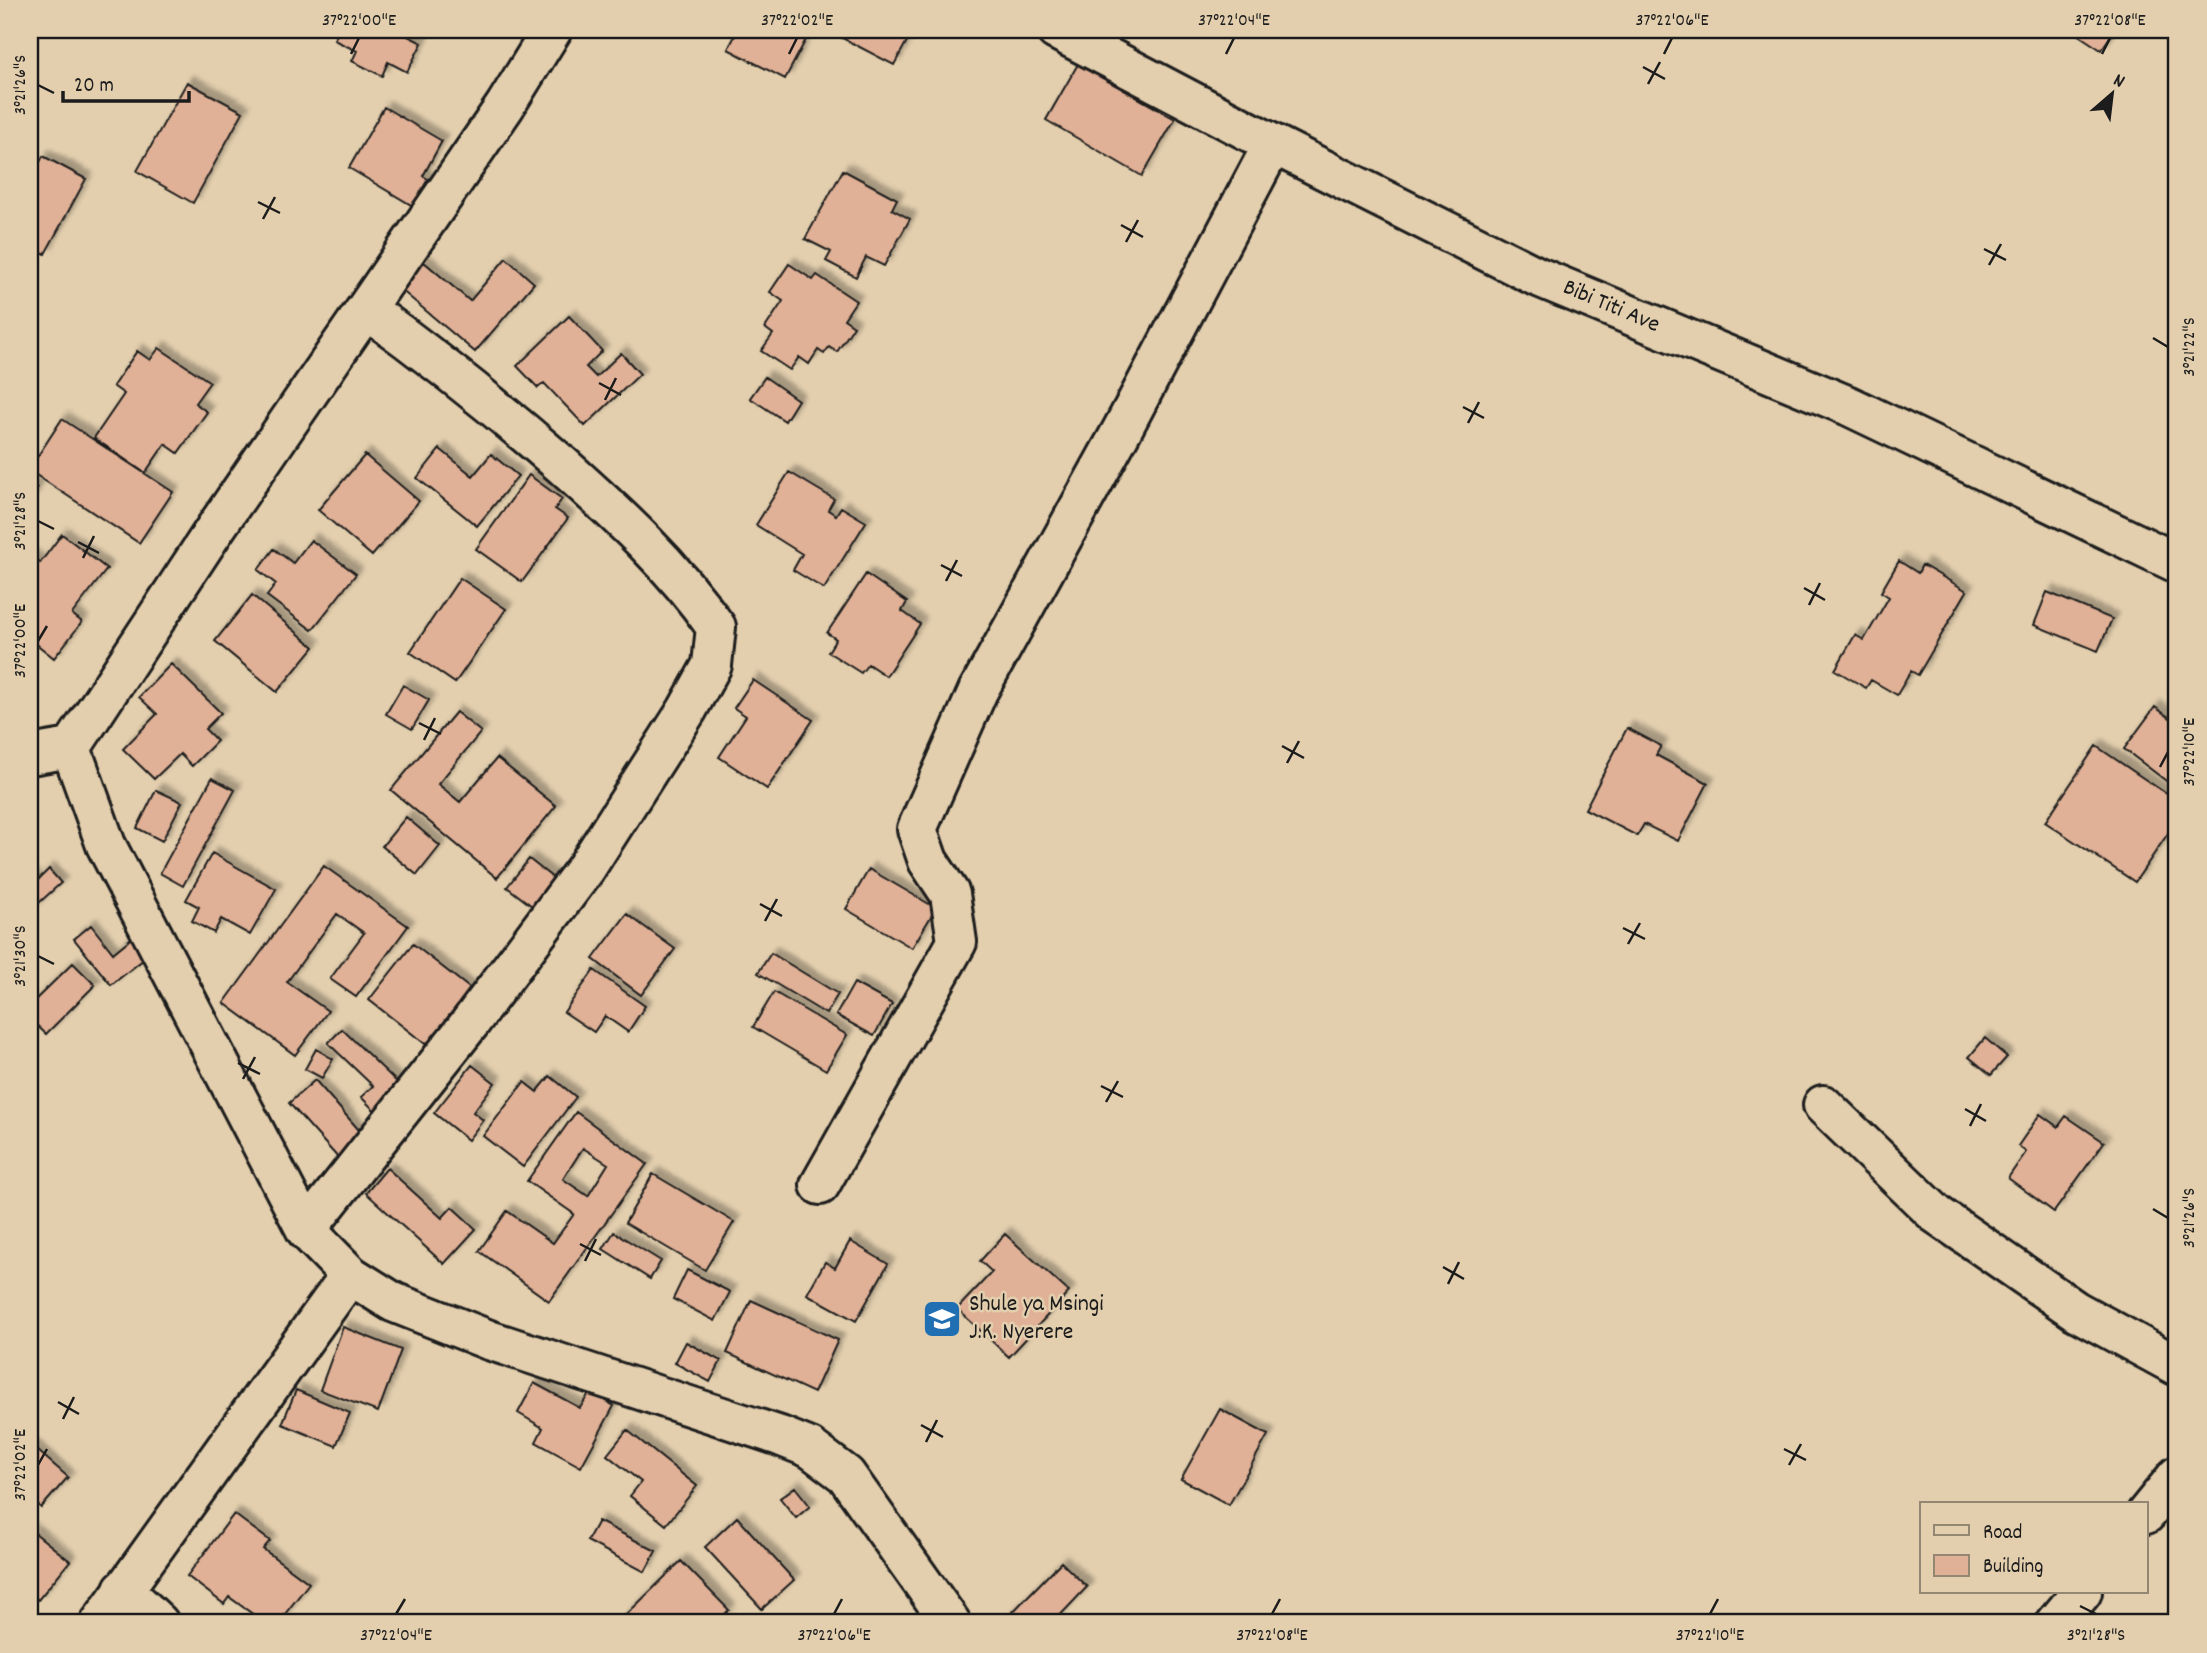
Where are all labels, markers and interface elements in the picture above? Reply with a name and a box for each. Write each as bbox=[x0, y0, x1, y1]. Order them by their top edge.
text: 37°22'00"E bbox=[322, 9, 396, 34]
text: 37°22'02"E bbox=[761, 9, 833, 34]
text: 37°22'04"E bbox=[1198, 9, 1270, 34]
text: 37°22'06"E bbox=[1635, 9, 1709, 34]
text: 37°22'08"E bbox=[2074, 9, 2146, 34]
text: 3°21'26"S bbox=[9, 55, 34, 115]
scale bar bbox=[63, 60, 189, 104]
north arrow bbox=[2078, 60, 2148, 130]
text: N bbox=[2108, 68, 2129, 96]
text: 20 m bbox=[74, 72, 114, 102]
street label: Bibi Titi Ave bbox=[1557, 271, 1665, 343]
text: 3°21'22"S bbox=[2178, 317, 2203, 377]
text: 3°21'28"S bbox=[9, 492, 34, 550]
text: 37°22'00"E bbox=[9, 604, 34, 678]
text: 37°22'10"E bbox=[2178, 718, 2203, 786]
text: 3°21'30"S bbox=[9, 925, 34, 987]
text: 3°21'26"S bbox=[2178, 1188, 2203, 1248]
place label: Shule ya Msingi J.K. Nyerere bbox=[969, 1288, 1104, 1350]
school or university icon: Shule ya Msingi J.K. Nyerere bbox=[921, 1298, 963, 1340]
text: 37°22'02"E bbox=[9, 1429, 34, 1501]
legend bbox=[1920, 1502, 2148, 1594]
text: Road bbox=[1983, 1519, 2022, 1549]
text: Building bbox=[1983, 1553, 2043, 1583]
text: 37°22'04"E bbox=[360, 1624, 432, 1649]
text: 37°22'06"E bbox=[797, 1624, 871, 1649]
text: 37°22'08"E bbox=[1236, 1624, 1308, 1649]
text: 37°22'10"E bbox=[1676, 1624, 1744, 1649]
text: 3°21'28"S bbox=[2067, 1624, 2125, 1649]

